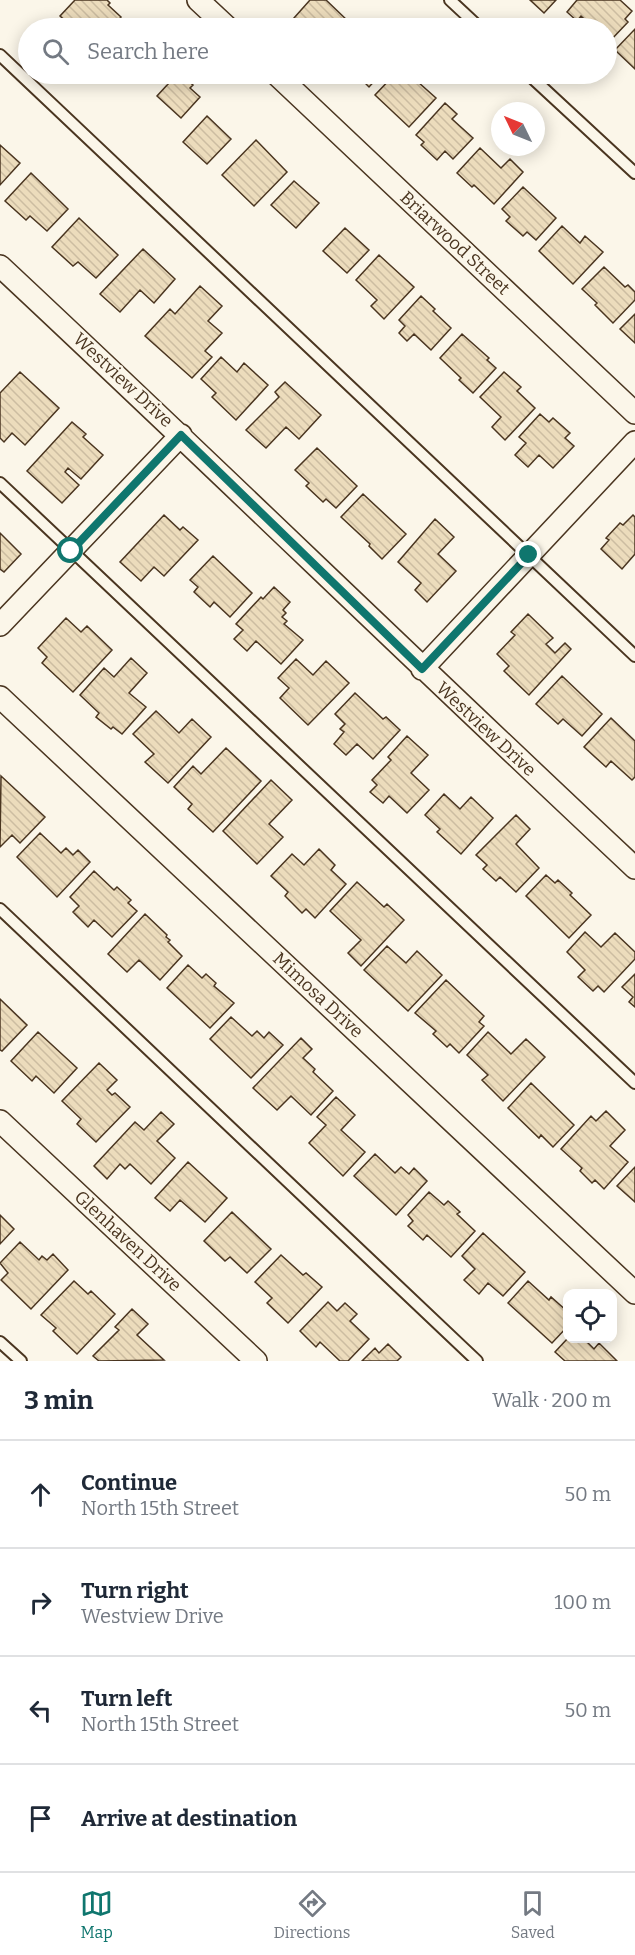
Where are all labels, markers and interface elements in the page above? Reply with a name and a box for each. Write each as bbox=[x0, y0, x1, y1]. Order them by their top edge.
search box bbox=[18, 18, 617, 84]
icon: search bbox=[39, 35, 72, 68]
text: Search here bbox=[87, 38, 209, 65]
north arrow bbox=[491, 102, 545, 156]
street label: Briarwood Street bbox=[396, 187, 515, 300]
street label: Westview Drive bbox=[69, 328, 177, 432]
route start bbox=[57, 537, 83, 563]
route end bbox=[515, 541, 541, 567]
street label: Westview Drive bbox=[432, 677, 540, 781]
street label: Mimosa Drive bbox=[268, 948, 368, 1042]
street label: Glenhaven Drive bbox=[70, 1186, 186, 1296]
map controls bbox=[563, 1289, 617, 1343]
button: locate bbox=[563, 1289, 617, 1343]
text: 3 min bbox=[24, 1385, 93, 1416]
text: Walk · 200 m bbox=[492, 1388, 611, 1412]
text: Continue bbox=[81, 1469, 177, 1496]
icon: ahead bbox=[24, 1478, 57, 1511]
text: 50 m bbox=[564, 1482, 611, 1506]
text: North 15th Street bbox=[81, 1496, 239, 1520]
text: Turn right bbox=[81, 1577, 189, 1604]
icon: right bbox=[24, 1586, 57, 1619]
text: 100 m bbox=[554, 1590, 611, 1614]
text: Westview Drive bbox=[81, 1604, 224, 1628]
text: Turn left bbox=[81, 1685, 173, 1712]
icon: left bbox=[24, 1694, 57, 1727]
text: 50 m bbox=[564, 1698, 611, 1722]
text: North 15th Street bbox=[81, 1712, 239, 1736]
icon: arrive bbox=[24, 1802, 57, 1835]
text: Arrive at destination bbox=[81, 1805, 297, 1832]
tab: Map bbox=[80, 1887, 113, 1942]
tab: Directions bbox=[274, 1887, 351, 1942]
tab: Saved bbox=[511, 1887, 555, 1942]

